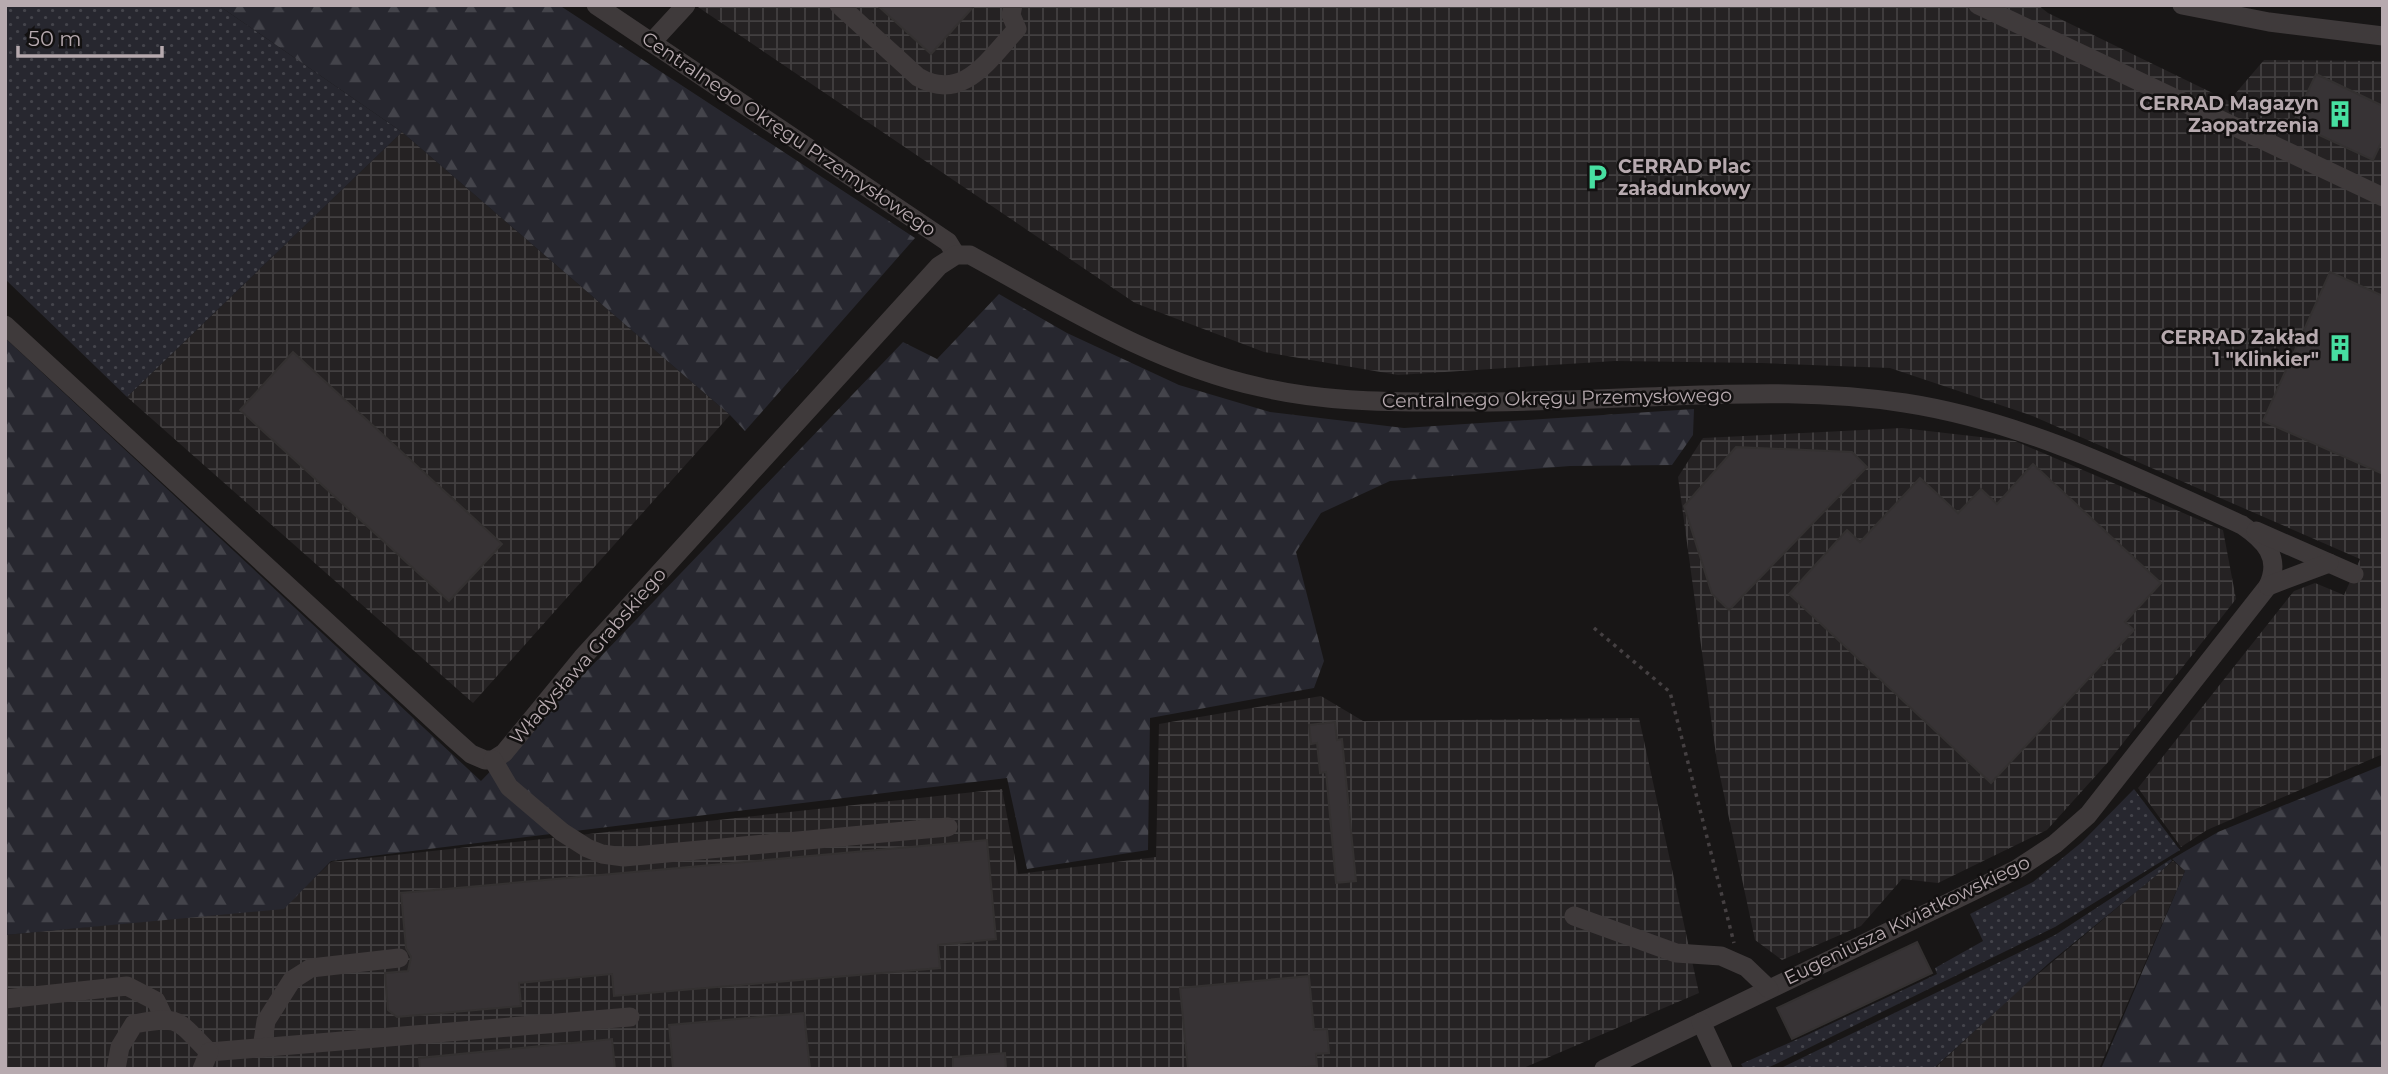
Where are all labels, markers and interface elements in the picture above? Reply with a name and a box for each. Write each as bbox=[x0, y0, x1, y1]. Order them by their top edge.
scale bar bbox=[18, 14, 161, 58]
text: 50 m bbox=[28, 26, 82, 51]
street label: Centralnego Okręgu Przemysłowego bbox=[637, 27, 941, 241]
place label: CERRAD Magazyn Zaopatrzenia bbox=[2139, 92, 2319, 137]
building icon: CERRAD Magazyn Zaopatrzenia bbox=[2325, 99, 2355, 129]
place label: CERRAD Plac załadunkowy bbox=[1618, 155, 1751, 200]
parking icon: CERRAD Plac załadunkowy bbox=[1582, 162, 1612, 192]
place label: CERRAD Zakład 1 "Klinkier" bbox=[2161, 326, 2319, 371]
building icon: CERRAD Zakład 1 "Klinkier" bbox=[2325, 333, 2355, 363]
street label: Centralnego Okręgu Przemysłowego bbox=[1382, 383, 1732, 413]
street label: Władysława Grabskiego bbox=[505, 563, 671, 749]
street label: Eugeniusza Kwiatkowskiego bbox=[1780, 850, 2034, 990]

